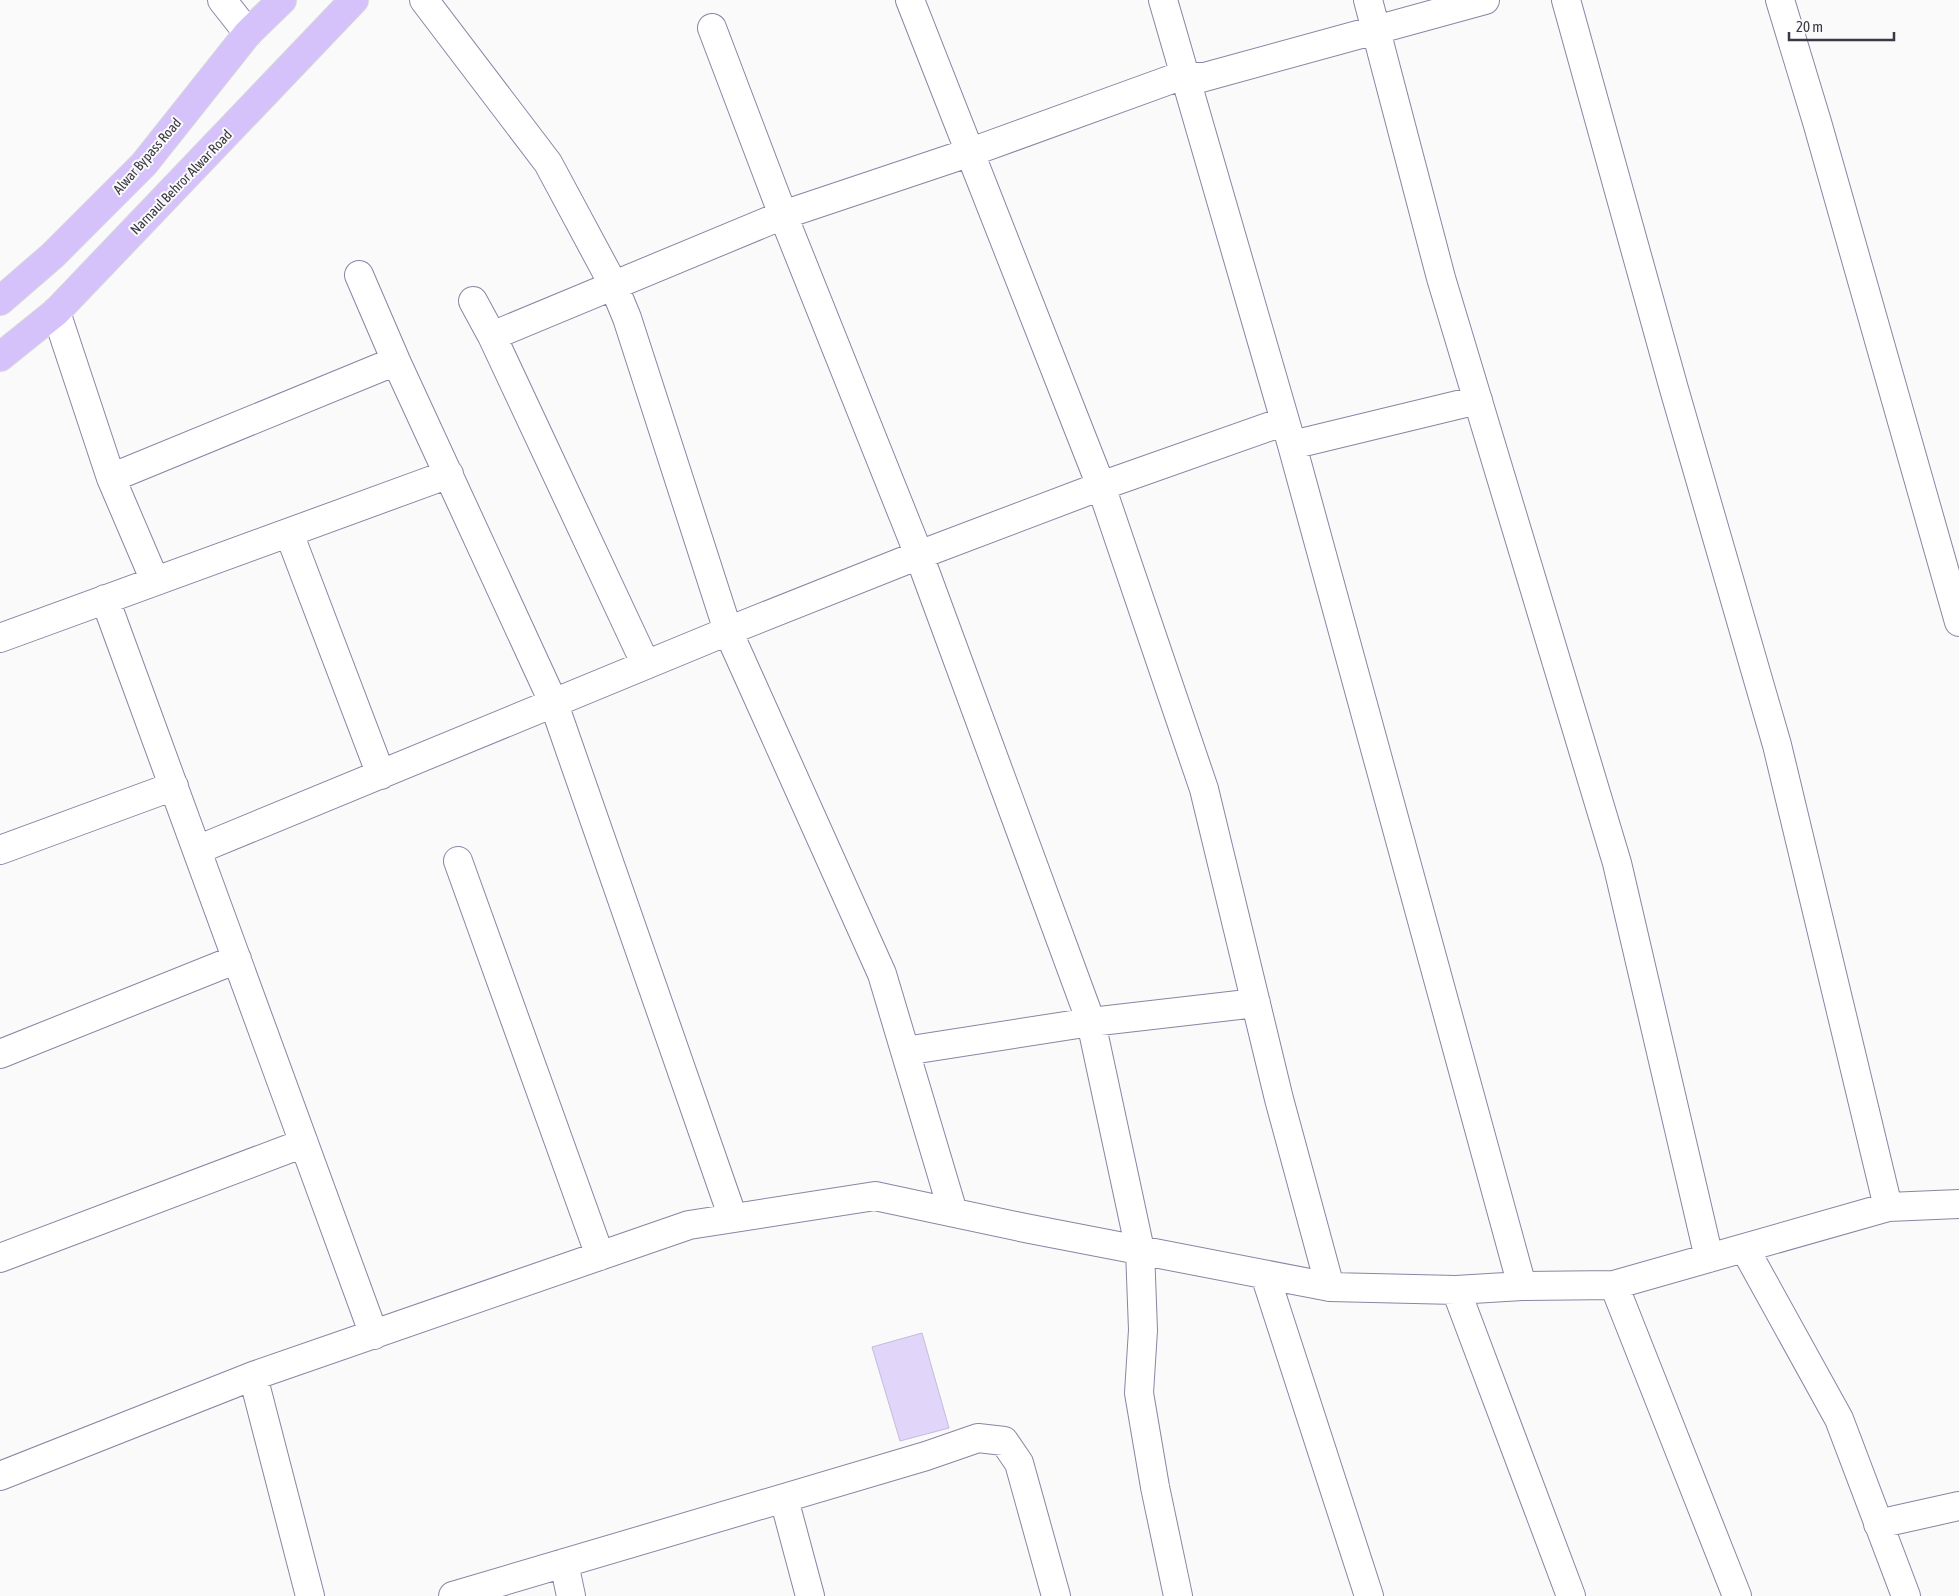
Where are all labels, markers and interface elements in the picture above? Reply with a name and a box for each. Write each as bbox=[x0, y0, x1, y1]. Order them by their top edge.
scale bar bbox=[1789, 10, 1894, 42]
text: 20 m bbox=[1796, 18, 1823, 35]
street label: Alwar Bypass Road bbox=[110, 115, 184, 197]
street label: Narnaul Behror Alwar Road bbox=[127, 126, 235, 238]

